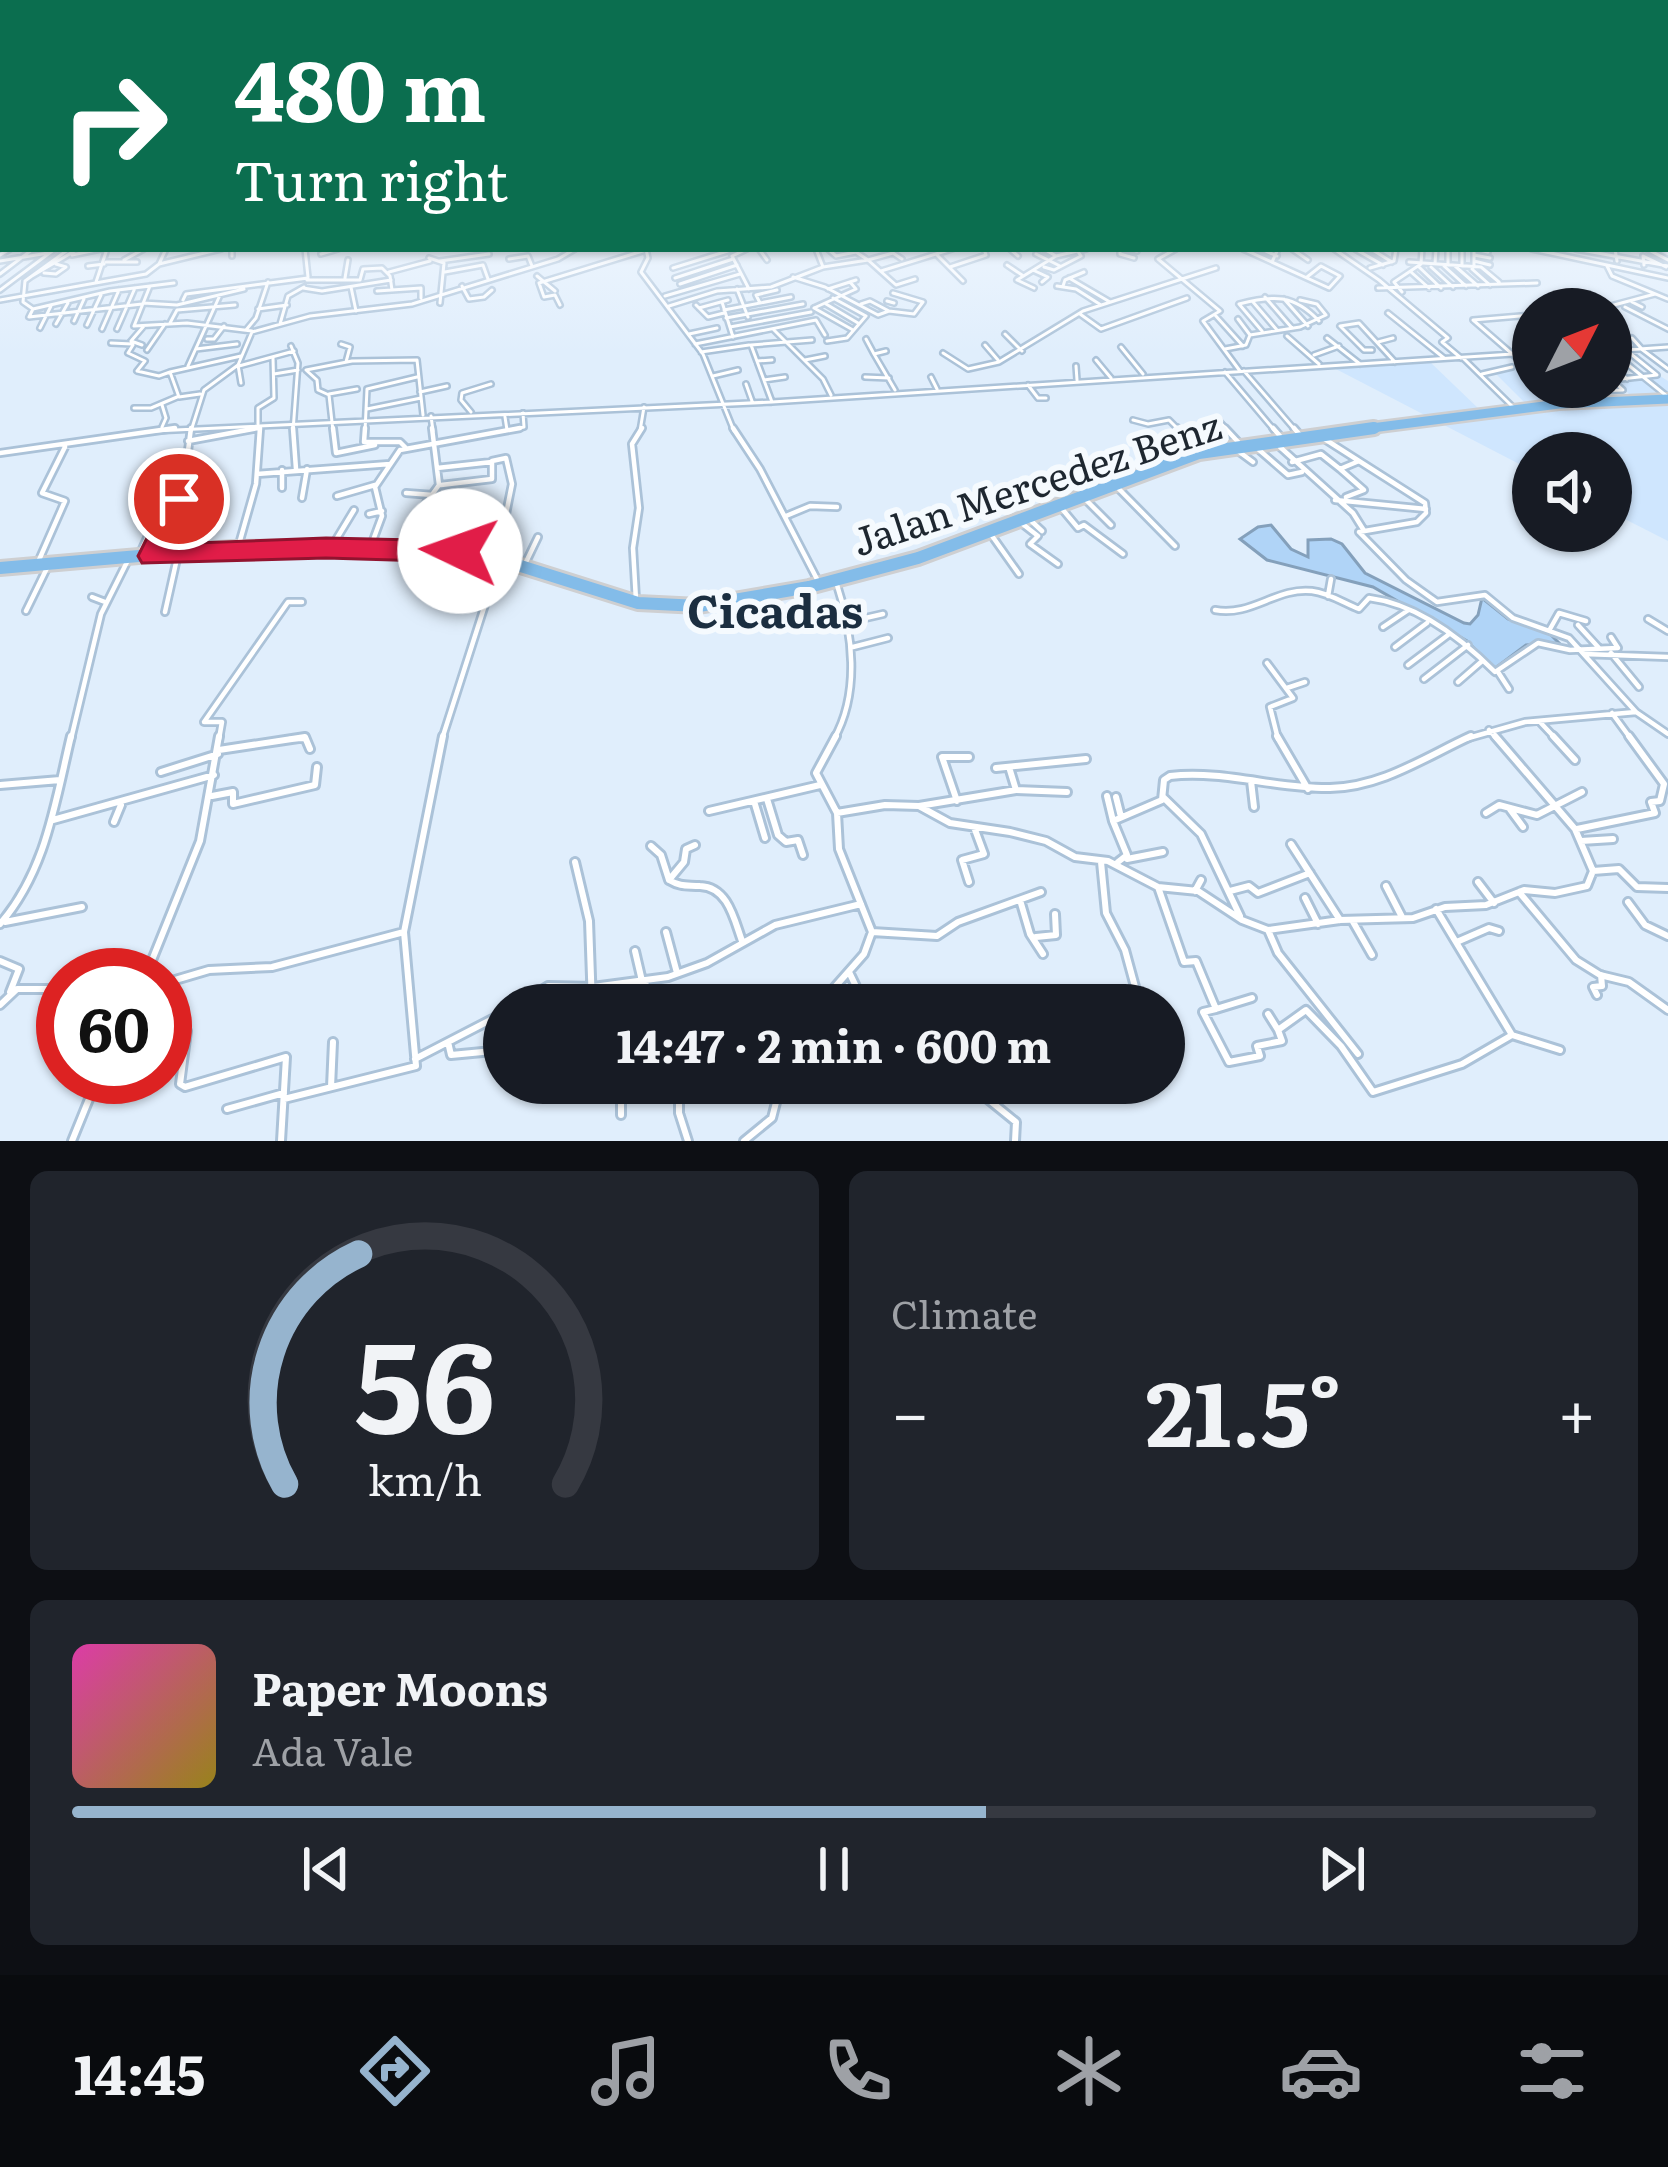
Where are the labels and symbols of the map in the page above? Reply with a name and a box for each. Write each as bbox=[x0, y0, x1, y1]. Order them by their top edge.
north arrow bbox=[1512, 288, 1632, 408]
street label: Jalan Mercedez Benz bbox=[844, 394, 1228, 568]
pin bbox=[128, 448, 230, 550]
position arrow bbox=[397, 488, 523, 614]
district label: Cicadas bbox=[687, 575, 863, 642]
speed limit sign: 60 bbox=[36, 948, 192, 1104]

